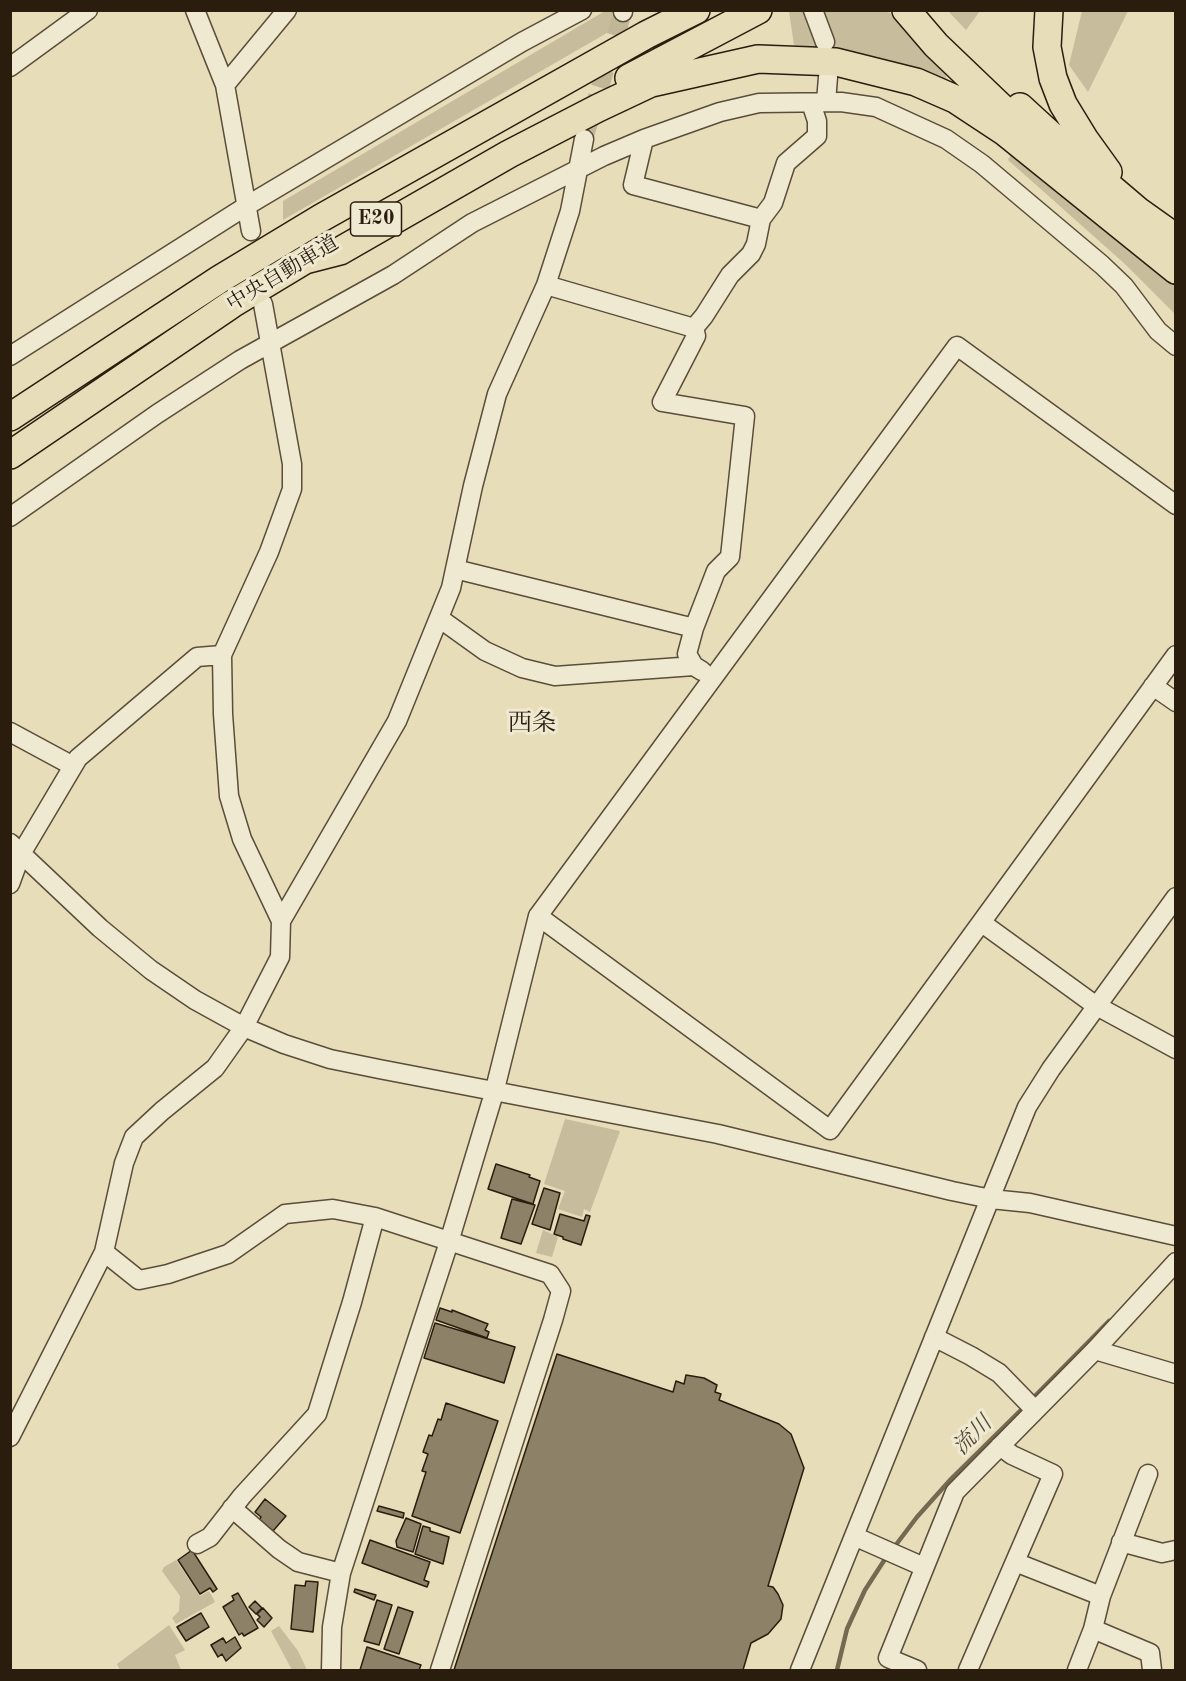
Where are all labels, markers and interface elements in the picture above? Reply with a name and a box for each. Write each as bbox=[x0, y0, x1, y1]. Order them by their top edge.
road number: E20 bbox=[350, 202, 401, 236]
street label: 中央自動車道 bbox=[223, 231, 343, 317]
district label: 西条 bbox=[508, 710, 556, 738]
water label: 流川 bbox=[948, 1411, 998, 1461]

